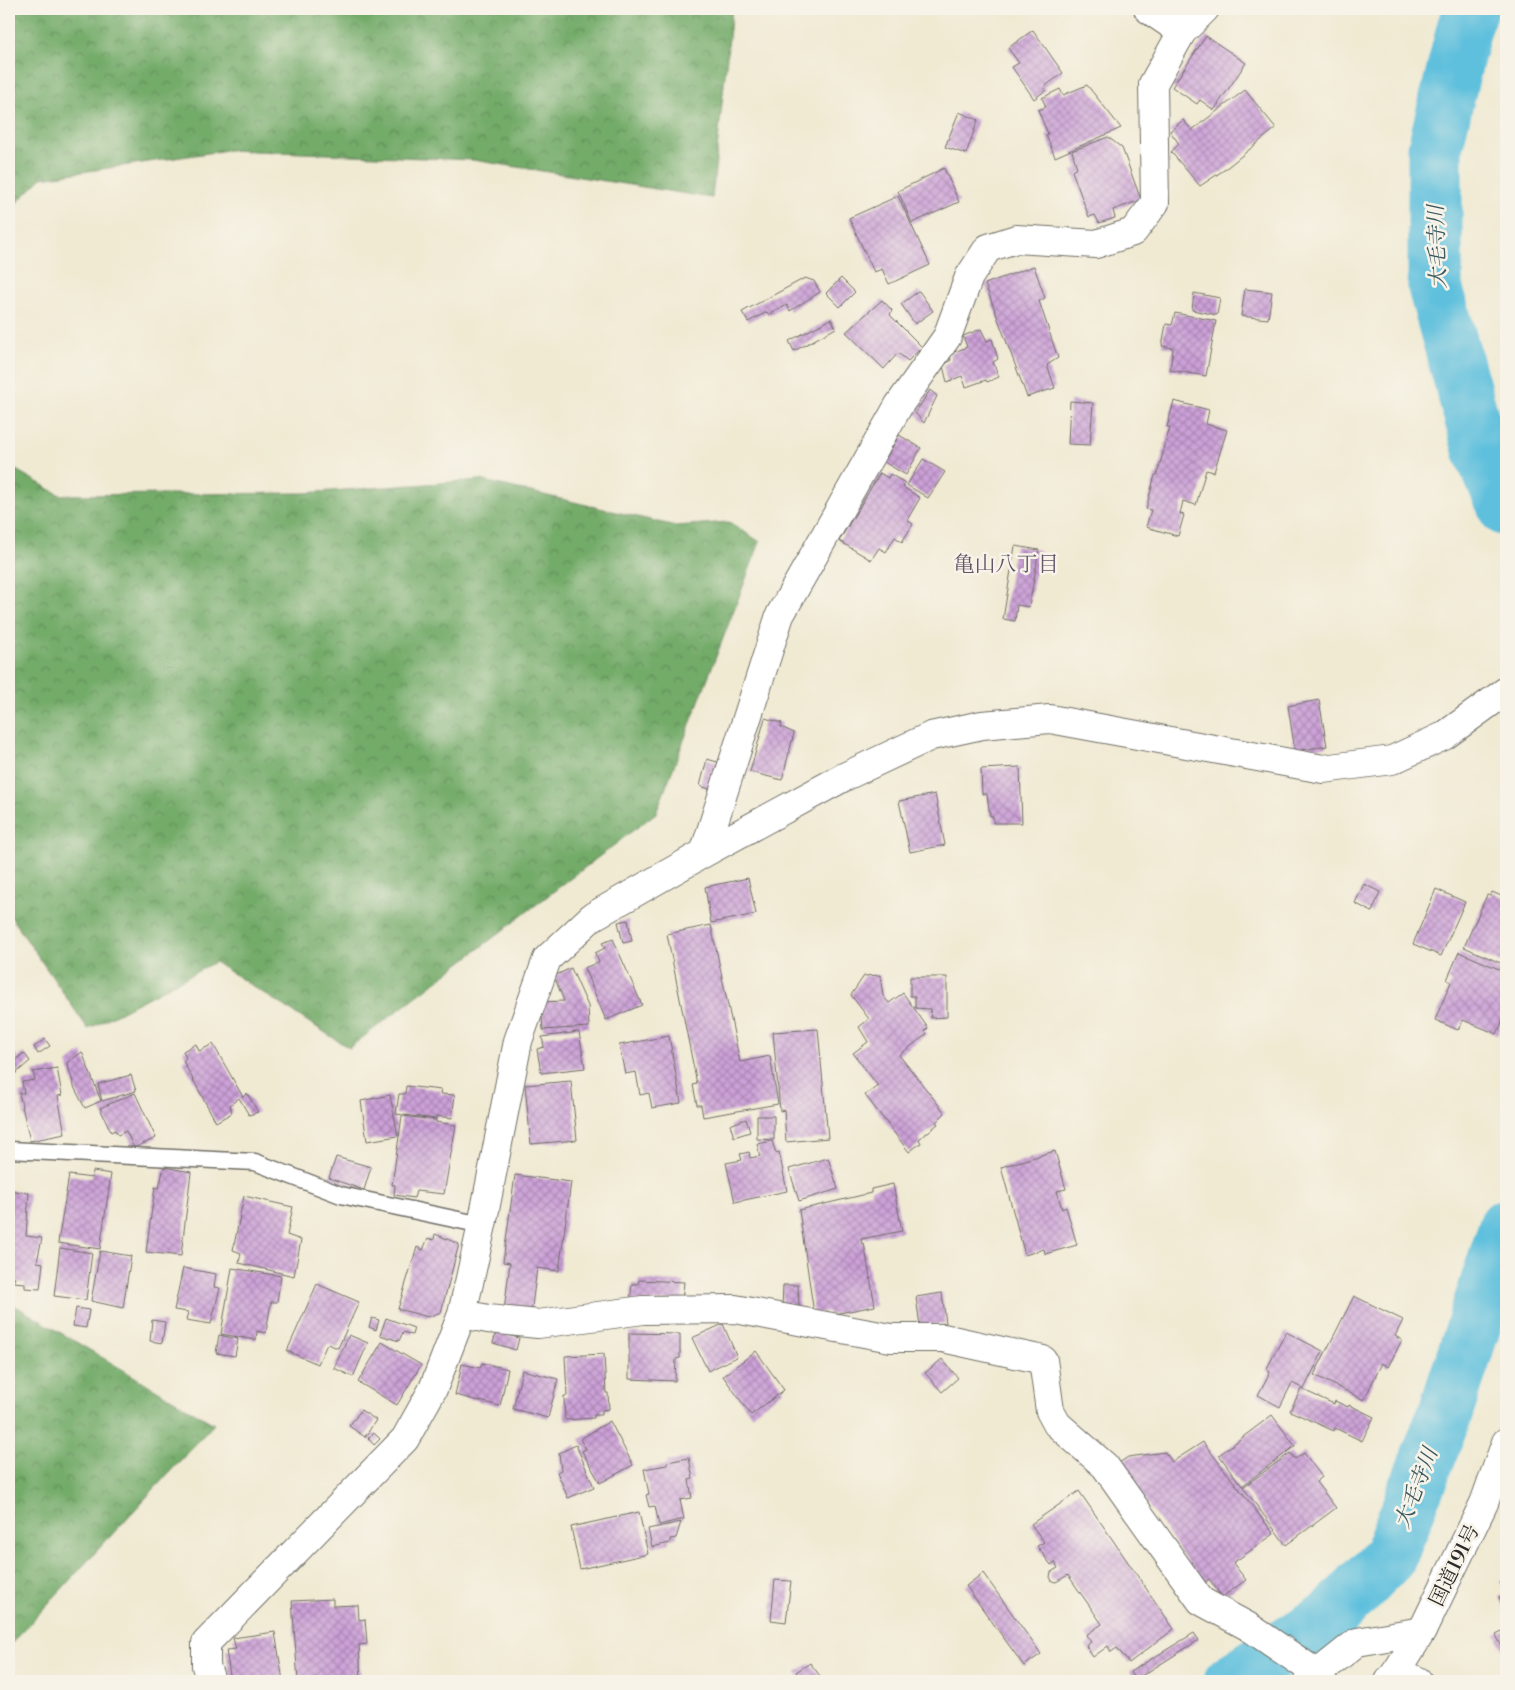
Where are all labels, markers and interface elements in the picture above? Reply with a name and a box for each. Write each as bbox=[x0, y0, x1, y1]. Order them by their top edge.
water label: 大毛寺川 bbox=[1423, 203, 1452, 289]
district label: 亀山八丁目 bbox=[954, 552, 1059, 578]
water label: 大毛寺川 bbox=[1390, 1443, 1445, 1532]
street label: 国道191号 bbox=[1425, 1521, 1486, 1611]

